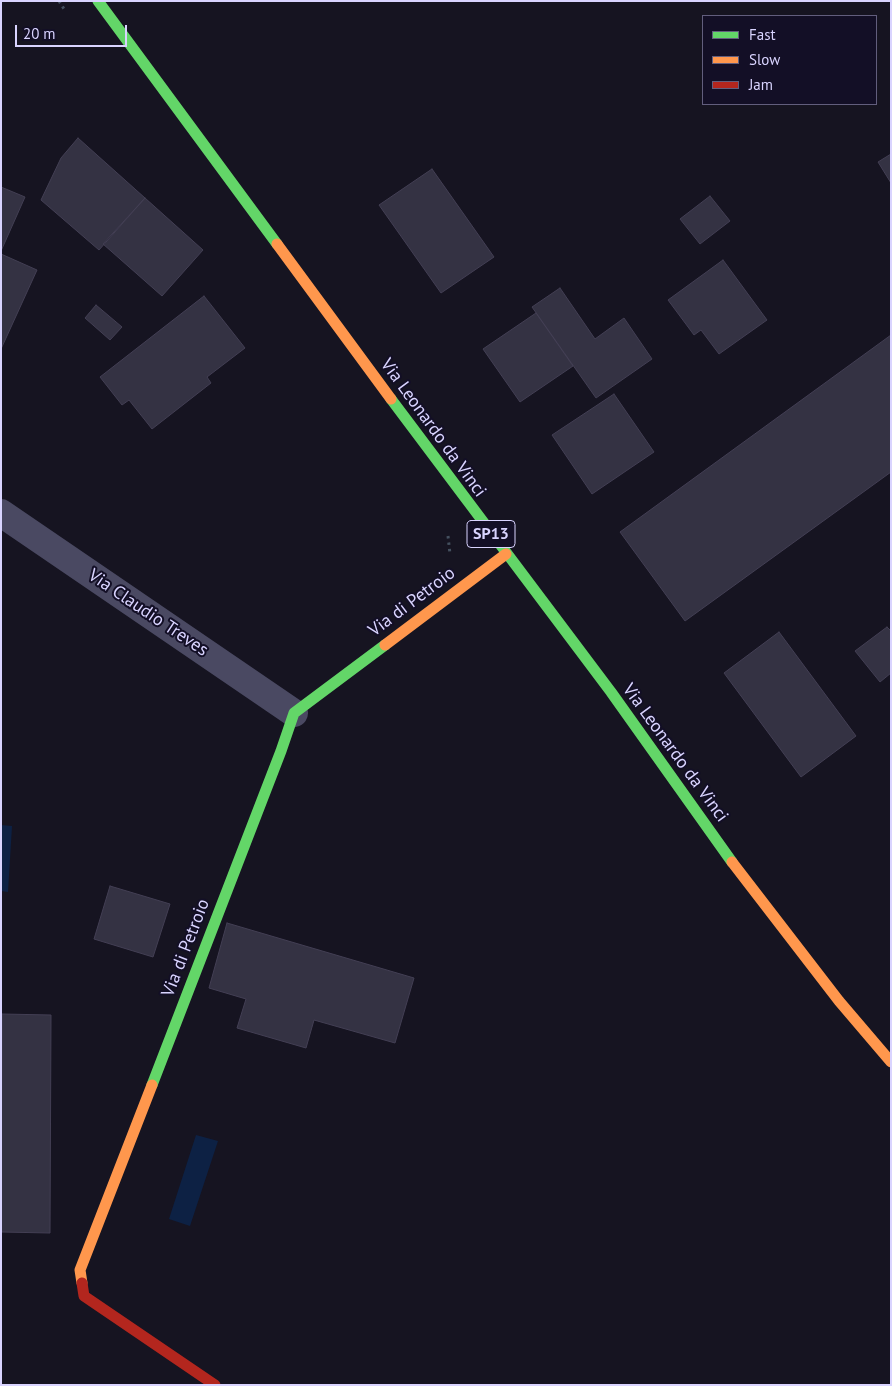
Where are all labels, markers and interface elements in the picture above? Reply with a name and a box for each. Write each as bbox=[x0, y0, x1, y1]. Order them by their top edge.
scale bar bbox=[18, 15, 130, 47]
legend bbox=[702, 15, 877, 105]
text: 20 m bbox=[23, 24, 56, 43]
text: Fast bbox=[749, 25, 776, 44]
text: Slow bbox=[749, 50, 780, 69]
text: Jam bbox=[749, 75, 773, 94]
street label: Via Leonardo da Vinci bbox=[376, 355, 490, 501]
road number: SP13 bbox=[467, 520, 515, 548]
street label: Via di Petroio bbox=[364, 562, 460, 642]
street label: Via Claudio Treves bbox=[84, 565, 212, 661]
street label: Via Leonardo da Vinci bbox=[618, 680, 732, 826]
street label: Via di Petroio bbox=[157, 896, 215, 1000]

